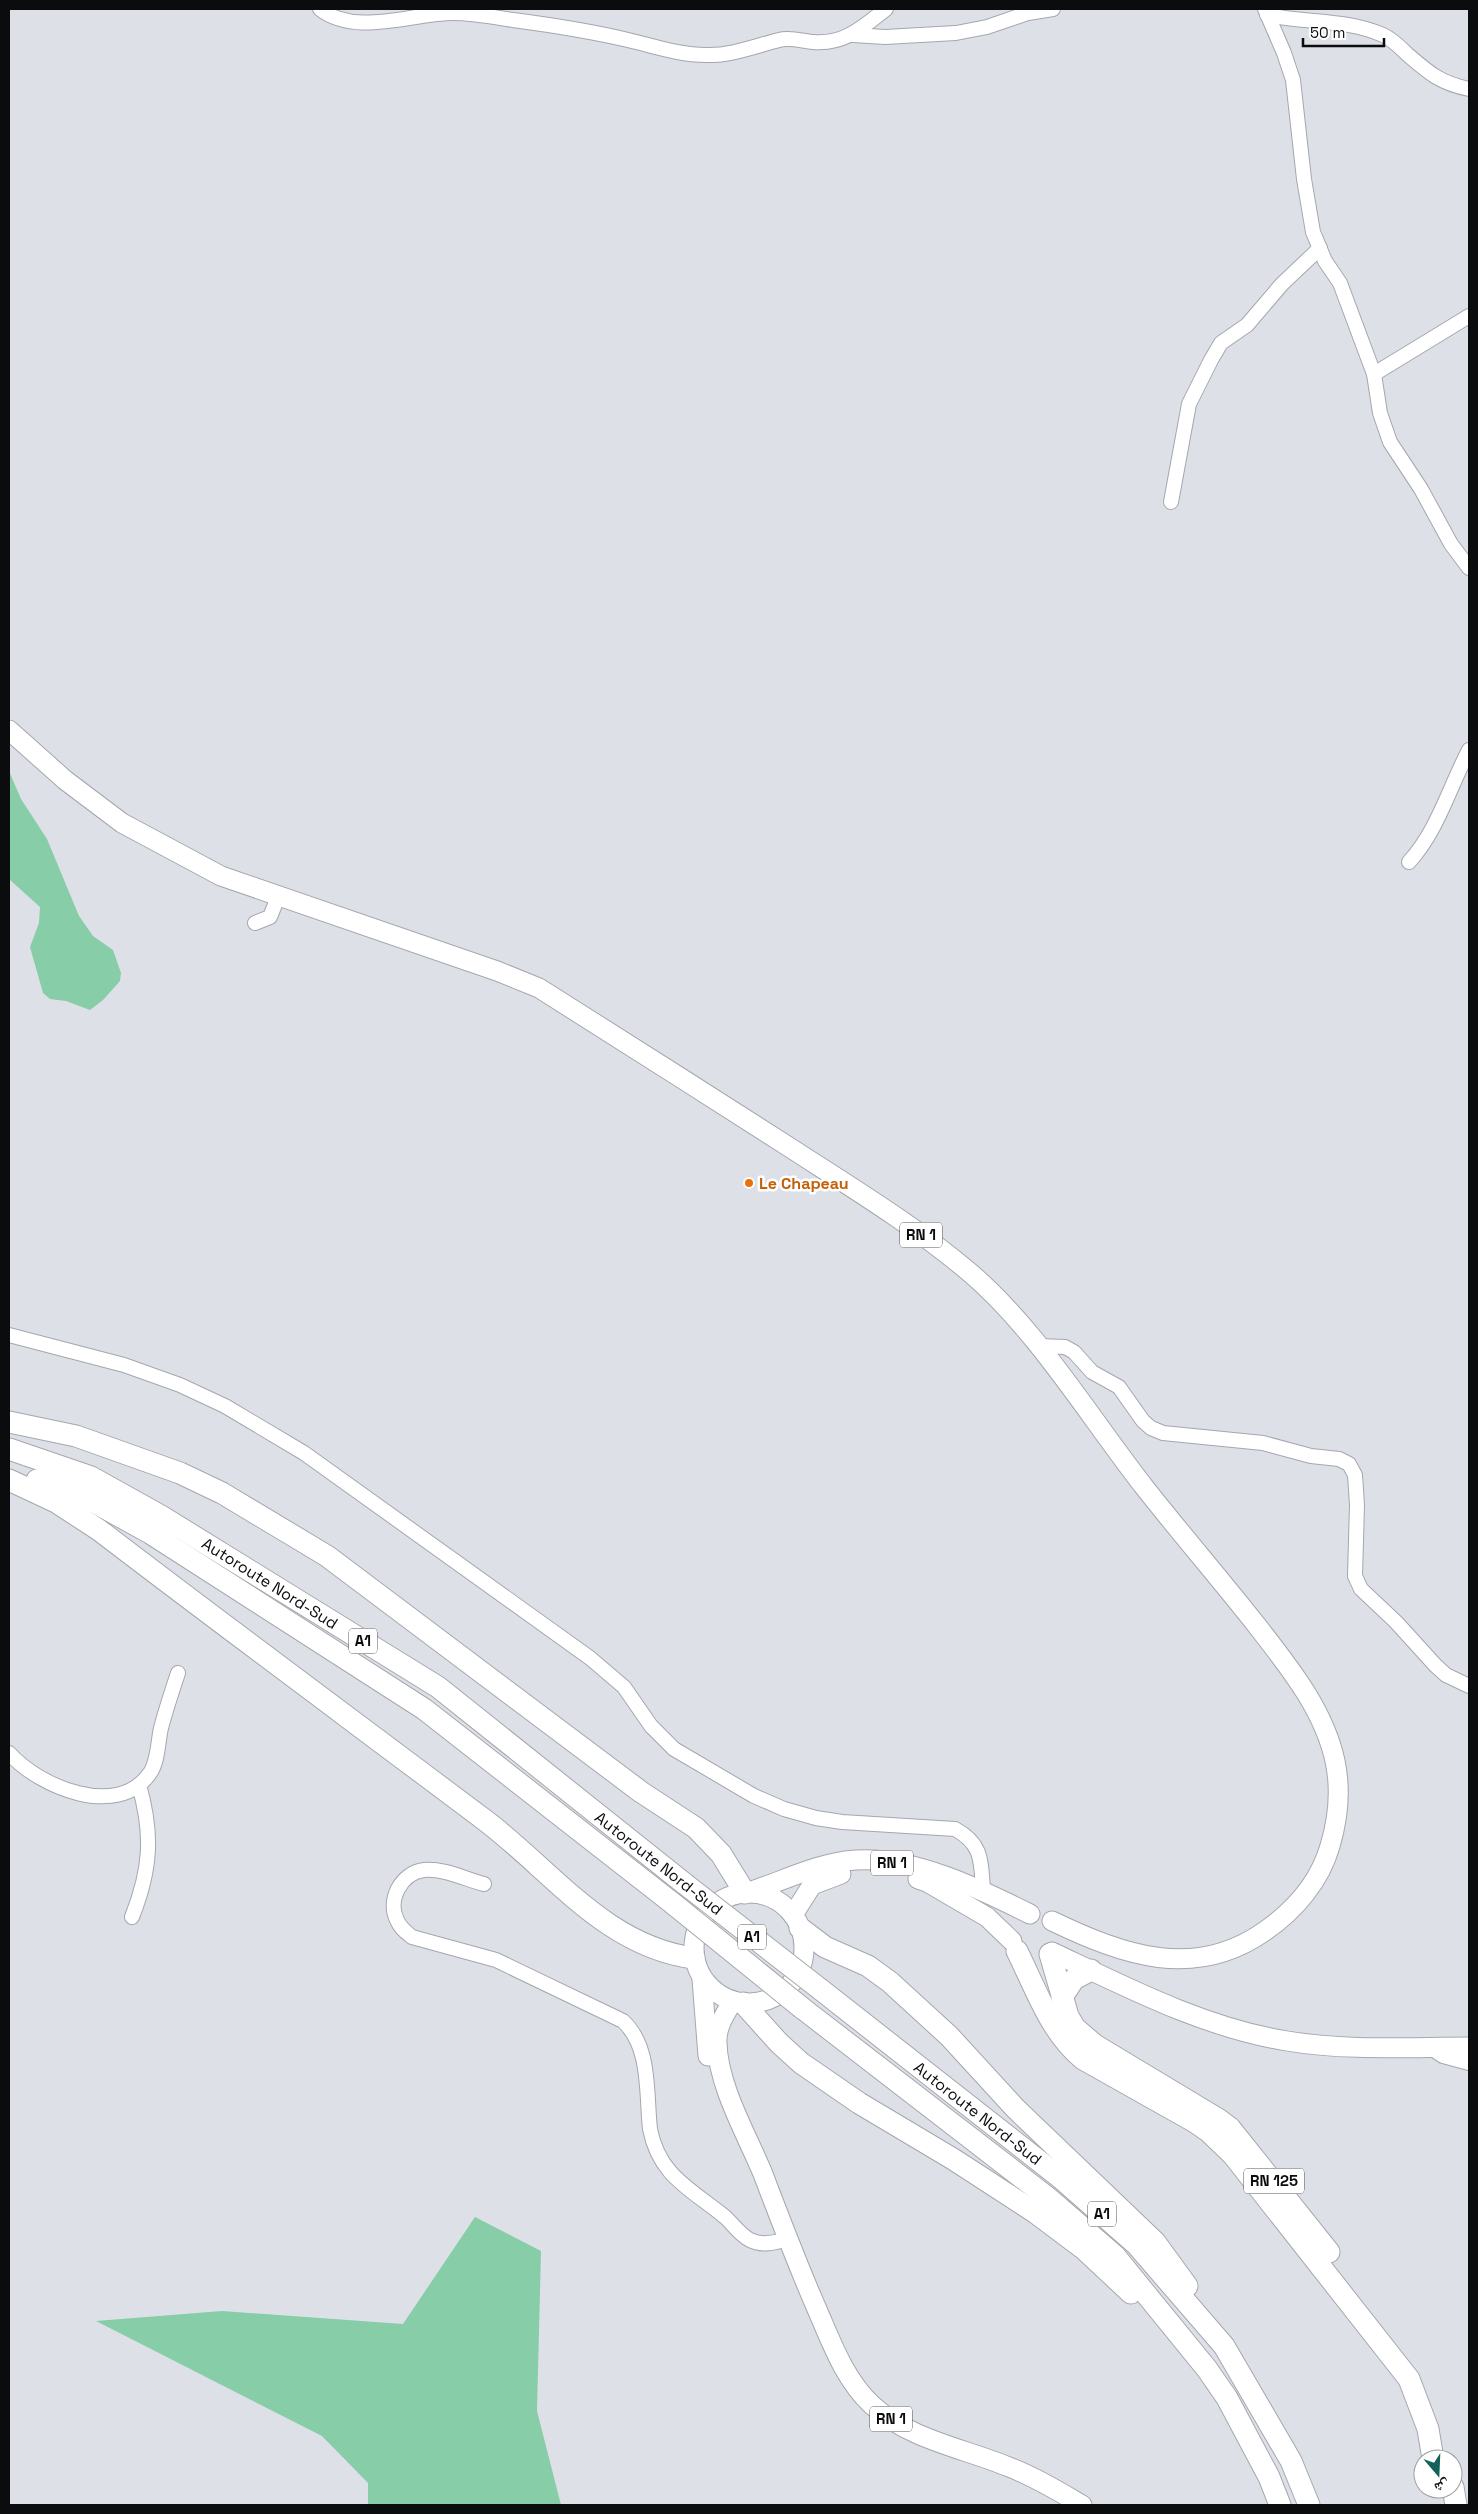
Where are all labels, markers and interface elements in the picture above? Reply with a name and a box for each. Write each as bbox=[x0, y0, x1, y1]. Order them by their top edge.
scale bar bbox=[1303, 15, 1384, 47]
text: 50 m bbox=[1310, 23, 1345, 42]
place label: Le Chapeau bbox=[759, 1173, 849, 1194]
marker: Le Chapeau bbox=[743, 1177, 755, 1189]
road number: RN 1 bbox=[900, 1222, 942, 1248]
street label: Autoroute Nord-Sud bbox=[198, 1533, 342, 1634]
road number: A1 bbox=[349, 1628, 377, 1654]
street label: Autoroute Nord-Sud bbox=[590, 1807, 727, 1920]
road number: RN 1 bbox=[871, 1850, 913, 1876]
road number: A1 bbox=[738, 1924, 766, 1950]
street label: Autoroute Nord-Sud bbox=[909, 2057, 1046, 2170]
road number: RN 125 bbox=[1244, 2168, 1304, 2194]
road number: A1 bbox=[1088, 2202, 1116, 2226]
road number: RN 1 bbox=[870, 2406, 912, 2432]
north arrow bbox=[1413, 2449, 1463, 2499]
text: ش bbox=[1432, 2475, 1452, 2497]

